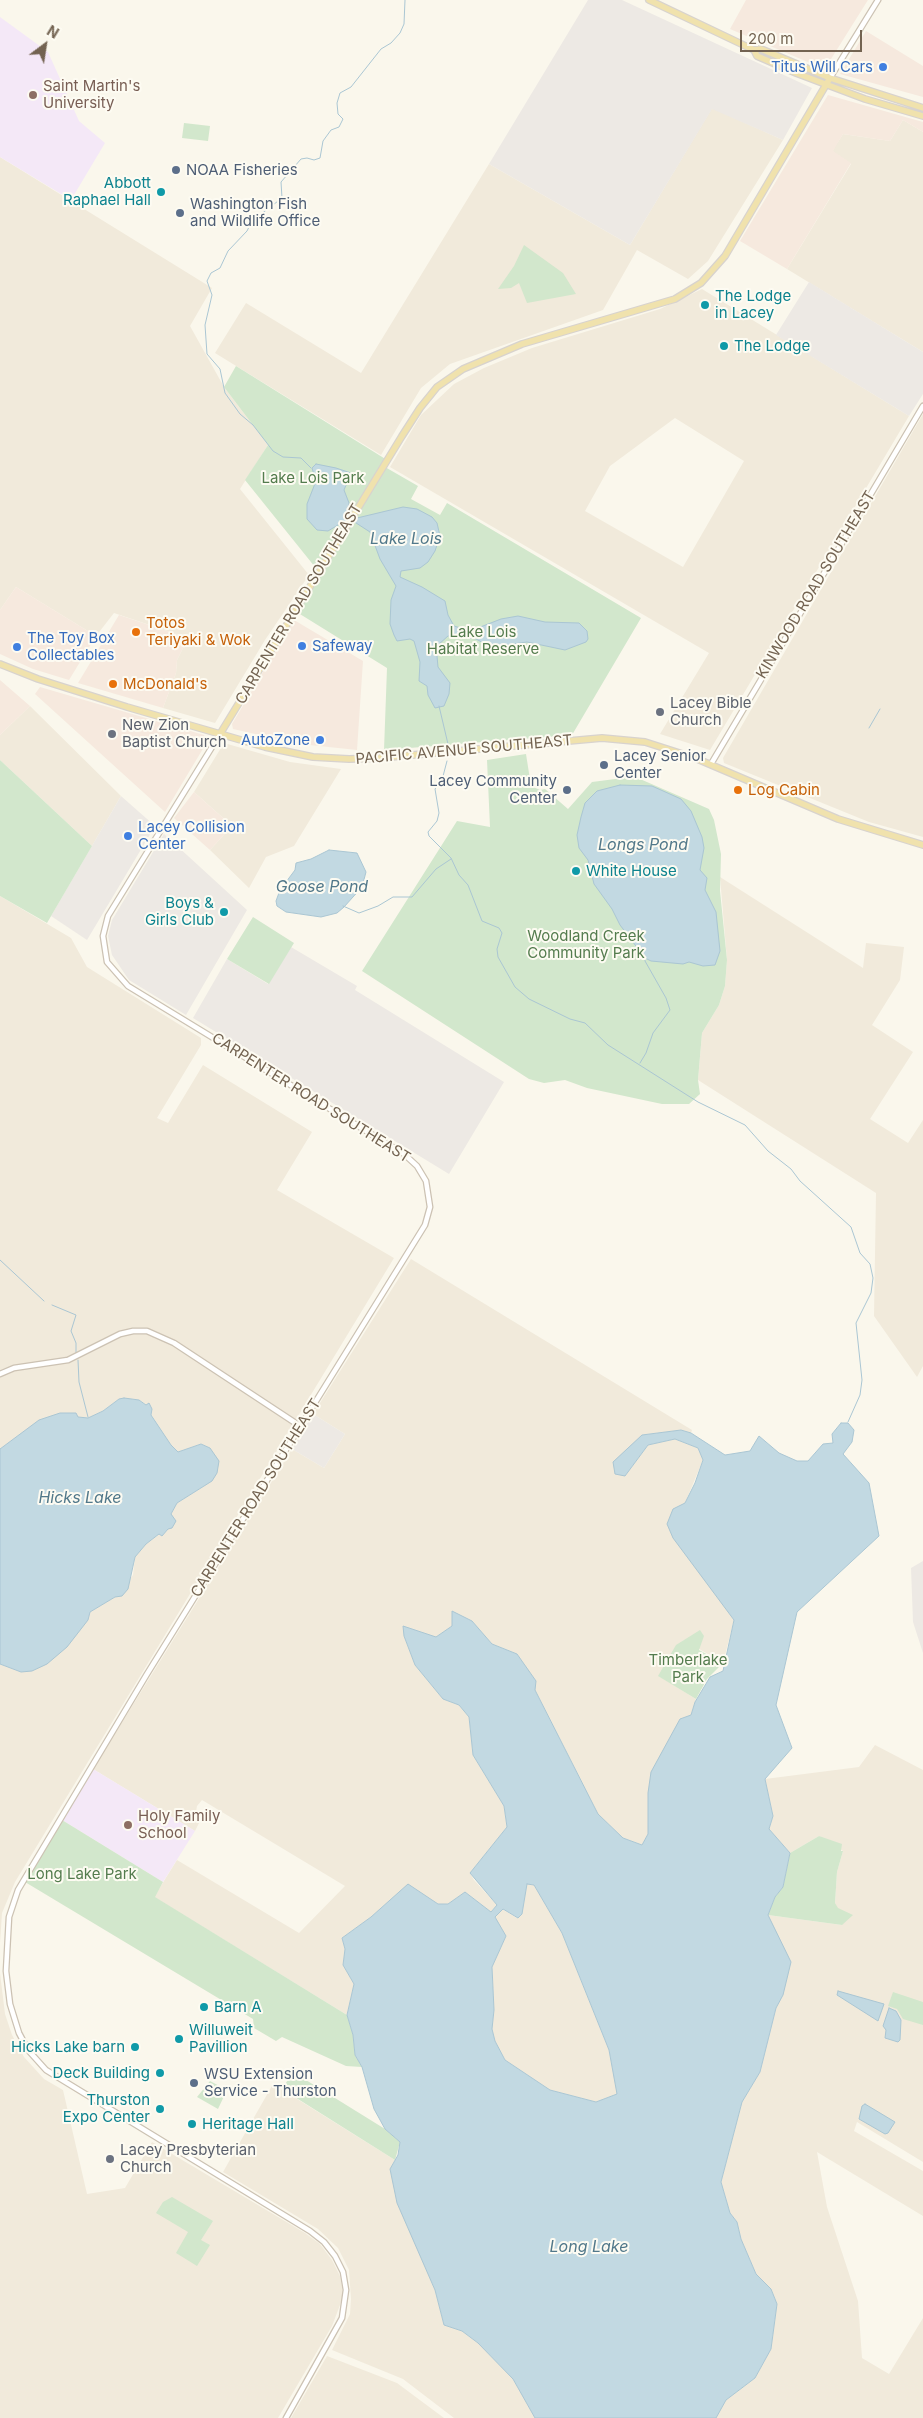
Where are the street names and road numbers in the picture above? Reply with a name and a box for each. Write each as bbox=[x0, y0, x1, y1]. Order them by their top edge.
street label: KINWOOD ROAD SOUTHEAST bbox=[753, 488, 879, 682]
street label: CARPENTER ROAD SOUTHEAST bbox=[232, 500, 366, 708]
street label: PACIFIC AVENUE SOUTHEAST bbox=[355, 732, 573, 768]
street label: CARPENTER ROAD SOUTHEAST bbox=[208, 1029, 414, 1167]
street label: CARPENTER ROAD SOUTHEAST bbox=[187, 1395, 325, 1601]

